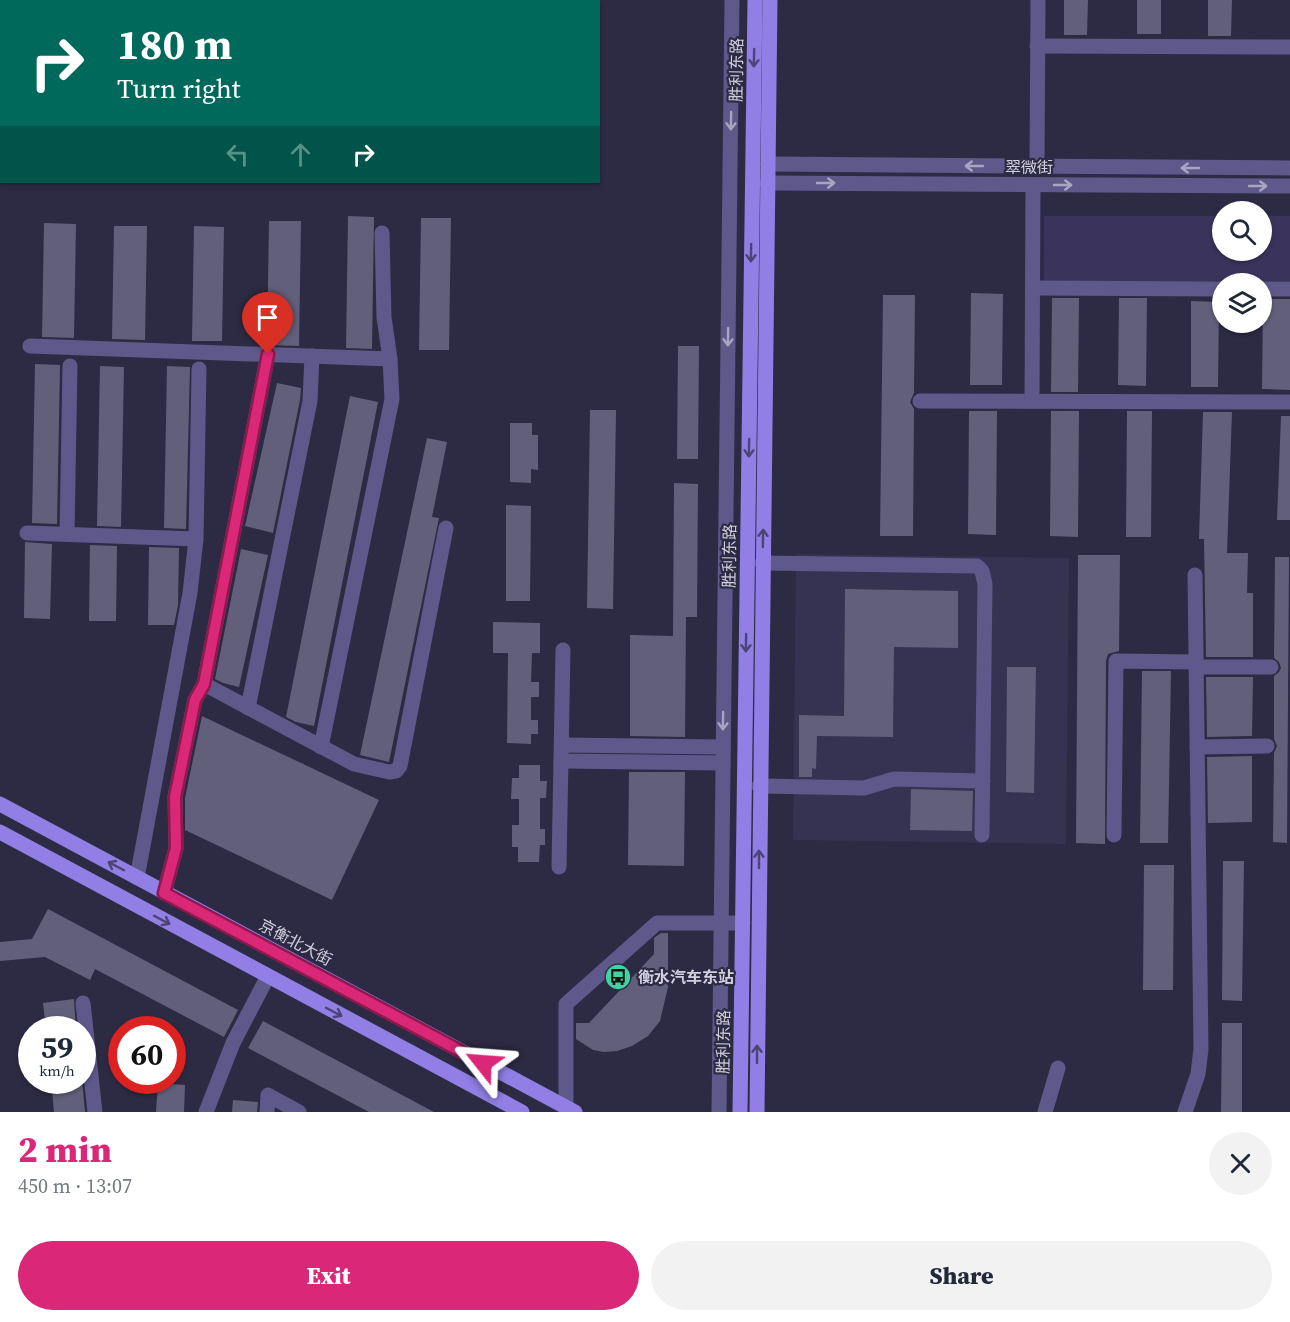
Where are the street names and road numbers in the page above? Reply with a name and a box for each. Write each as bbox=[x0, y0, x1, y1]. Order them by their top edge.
street label: 胜利东路 bbox=[724, 38, 748, 102]
street label: 翠微街 bbox=[1005, 156, 1053, 178]
street label: 胜利东路 bbox=[717, 524, 741, 588]
street label: 京衡北大街 bbox=[256, 914, 336, 970]
street label: 胜利东路 bbox=[711, 1010, 735, 1074]

